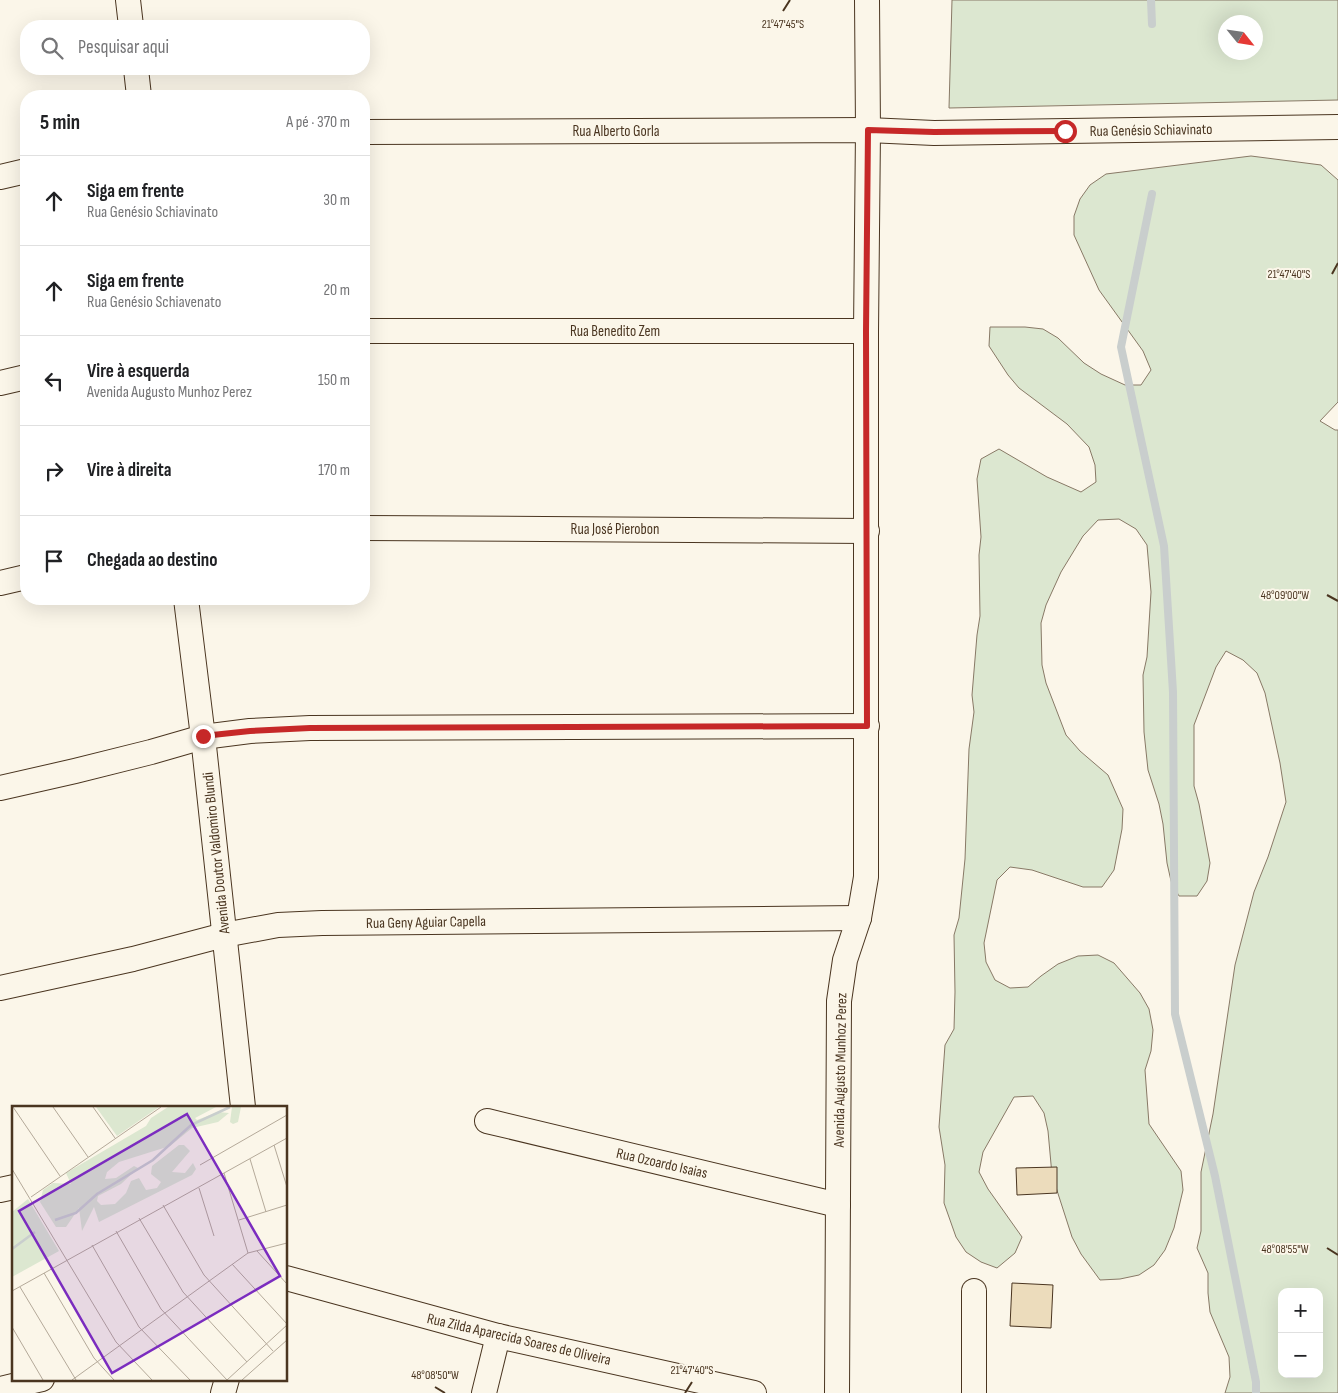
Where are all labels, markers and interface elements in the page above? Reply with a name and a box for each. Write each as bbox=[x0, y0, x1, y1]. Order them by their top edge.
north arrow bbox=[1218, 15, 1263, 60]
text: 21°47'45"S bbox=[762, 17, 804, 32]
search box bbox=[20, 20, 370, 75]
icon: search bbox=[38, 34, 66, 62]
text: Pesquisar aqui bbox=[78, 36, 169, 59]
text: 5 min bbox=[40, 110, 80, 135]
text: A pé · 370 m bbox=[286, 113, 350, 132]
route start bbox=[1054, 120, 1077, 143]
street label: Rua Genésio Schiavinato bbox=[1089, 120, 1213, 141]
street label: Rua Alberto Gorla bbox=[572, 122, 660, 141]
text: Siga em frente bbox=[87, 180, 184, 203]
icon: ahead bbox=[40, 187, 68, 215]
text: 30 m bbox=[323, 191, 350, 210]
text: Rua Genésio Schiavinato bbox=[87, 203, 218, 222]
text: 21°47'40"S bbox=[1268, 267, 1310, 282]
text: Siga em frente bbox=[87, 270, 184, 293]
icon: ahead bbox=[40, 277, 68, 305]
text: 20 m bbox=[323, 281, 350, 300]
text: Rua Genésio Schiavenato bbox=[87, 293, 221, 312]
street label: Rua Benedito Zem bbox=[570, 322, 660, 341]
text: Vire à esquerda bbox=[87, 360, 189, 383]
icon: left bbox=[40, 367, 68, 395]
text: 150 m bbox=[318, 371, 350, 390]
text: Avenida Augusto Munhoz Perez bbox=[87, 383, 252, 402]
icon: right bbox=[40, 457, 68, 485]
text: Vire à direita bbox=[87, 459, 171, 482]
text: 170 m bbox=[318, 461, 350, 480]
street label: Rua José Pierobon bbox=[571, 520, 659, 539]
icon: arrive bbox=[40, 547, 68, 575]
text: Chegada ao destino bbox=[87, 549, 217, 572]
text: 48°09'00"W bbox=[1261, 588, 1309, 603]
route end bbox=[192, 725, 215, 748]
street label: Avenida Doutor Valdomiro Blundi bbox=[199, 771, 235, 936]
street label: Rua Geny Aguiar Capella bbox=[366, 912, 486, 933]
street label: Avenida Augusto Munhoz Perez bbox=[830, 992, 851, 1149]
inset map bbox=[12, 1106, 288, 1380]
street label: Rua Ozoardo Isaias bbox=[614, 1144, 709, 1183]
text: 48°08'55"W bbox=[1261, 1242, 1309, 1257]
map controls bbox=[1278, 1288, 1323, 1378]
button: + bbox=[1278, 1288, 1323, 1333]
street label: Rua Zilda Aparecida Soares de Oliveira bbox=[425, 1309, 613, 1370]
button: − bbox=[1278, 1333, 1323, 1378]
text: 21°47'40"S bbox=[671, 1363, 713, 1378]
text: 48°08'50"W bbox=[411, 1368, 459, 1383]

